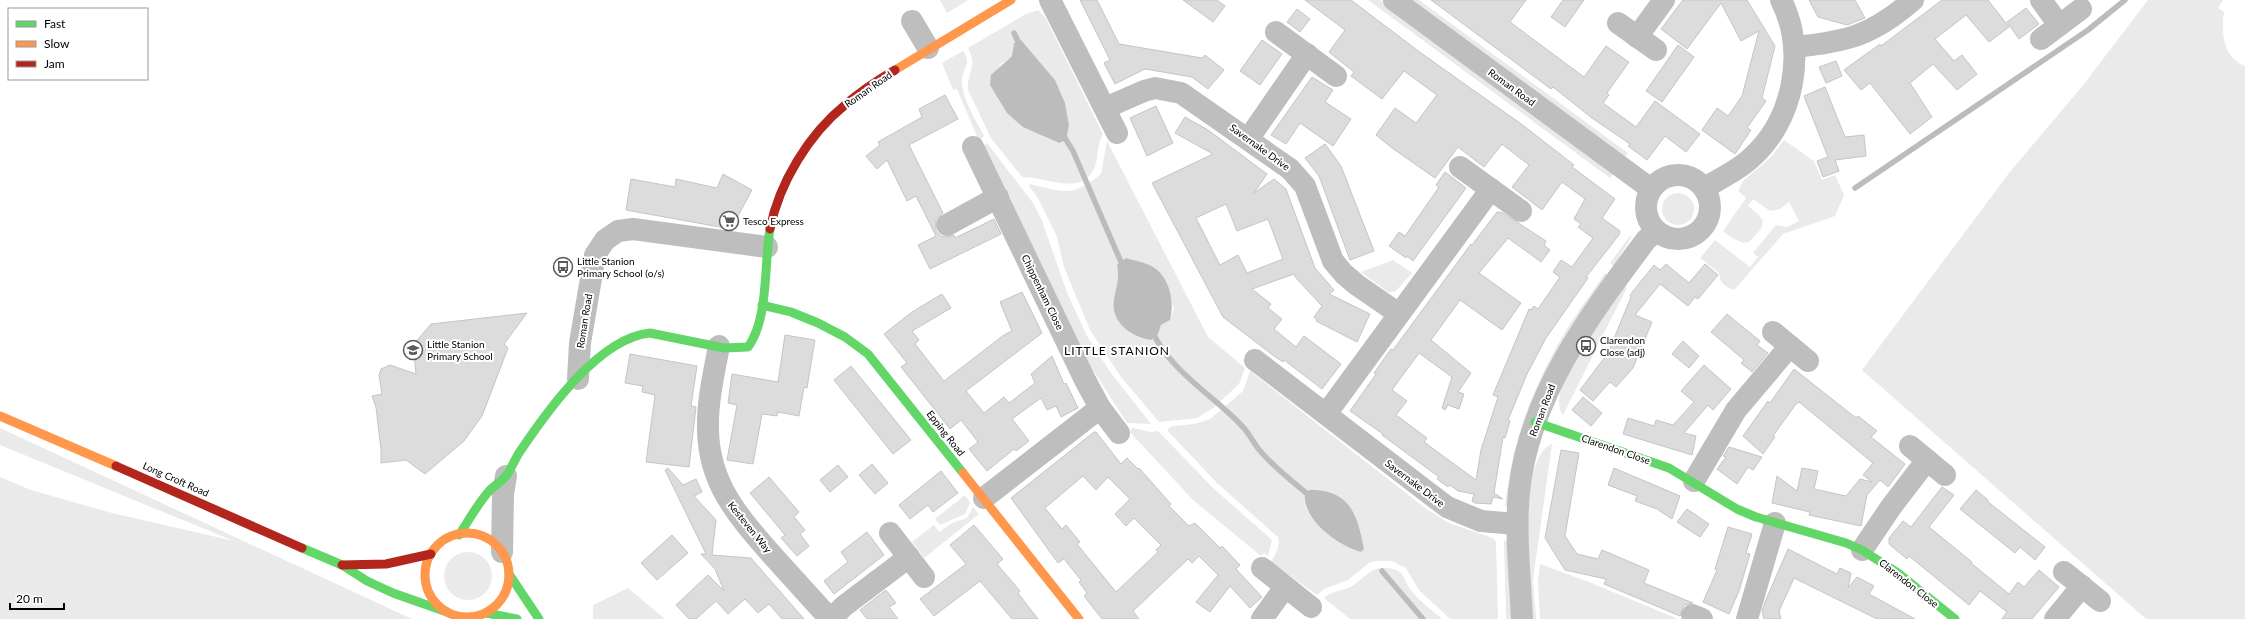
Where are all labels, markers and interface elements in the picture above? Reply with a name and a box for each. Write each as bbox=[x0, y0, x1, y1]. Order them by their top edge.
legend bbox=[8, 8, 148, 80]
text: Fast bbox=[44, 16, 66, 31]
text: Slow bbox=[44, 36, 70, 51]
text: Jam bbox=[44, 56, 65, 71]
street label: Roman Road bbox=[1486, 66, 1538, 108]
street label: Roman Road bbox=[842, 68, 894, 110]
street label: Savernake Drive bbox=[1228, 121, 1292, 173]
supermarket icon: Tesco Express bbox=[718, 210, 740, 232]
place label: Tesco Express bbox=[743, 215, 804, 227]
street label: Chippenham Close bbox=[1020, 252, 1066, 332]
place label: Little Stanion Primary School (o/s) bbox=[577, 255, 665, 279]
bus stop icon: Little Stanion Primary School (o/s) bbox=[552, 256, 574, 278]
street label: Roman Road bbox=[574, 293, 594, 349]
place label: Clarendon Close (adj) bbox=[1600, 334, 1645, 358]
bus stop icon: Clarendon Close (adj) bbox=[1575, 335, 1597, 357]
place label: Little Stanion Primary School bbox=[427, 338, 493, 362]
school or university icon: Little Stanion Primary School bbox=[402, 339, 424, 361]
district label: LITTLE STANION bbox=[1064, 343, 1170, 358]
street label: Roman Road bbox=[1527, 382, 1557, 438]
street label: Epping Road bbox=[924, 408, 968, 458]
street label: Clarendon Close bbox=[1580, 432, 1652, 466]
street label: Savernake Drive bbox=[1383, 457, 1447, 509]
street label: Long Croft Road bbox=[141, 459, 211, 499]
street label: Kesteven Way bbox=[726, 499, 775, 556]
street label: Clarendon Close bbox=[1877, 556, 1941, 610]
scale bar bbox=[10, 585, 64, 611]
text: 20 m bbox=[16, 591, 43, 606]

